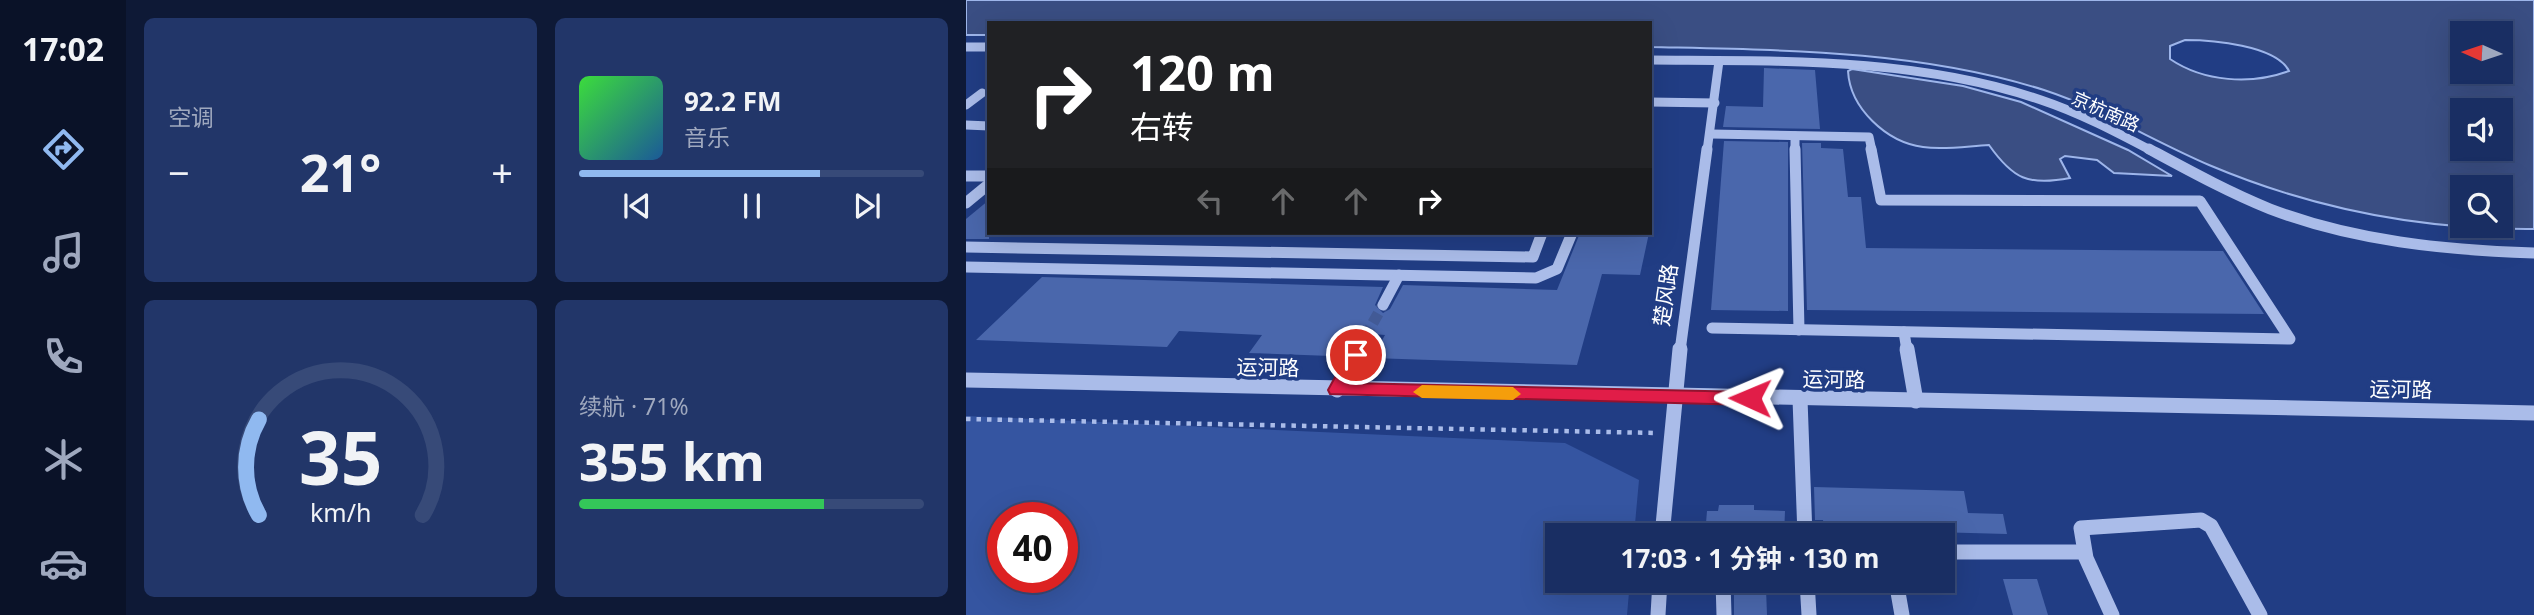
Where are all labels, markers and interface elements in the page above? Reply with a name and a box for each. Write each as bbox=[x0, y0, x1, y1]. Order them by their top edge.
north arrow bbox=[2450, 21, 2513, 84]
map controls bbox=[2450, 21, 2513, 238]
text: 17:02 bbox=[22, 27, 104, 70]
text: 120 m bbox=[1130, 39, 1275, 105]
icon: right bbox=[1015, 49, 1106, 140]
text: 92.2 FM bbox=[684, 83, 781, 119]
street label: 京杭南路 bbox=[2068, 85, 2144, 137]
button: sound bbox=[2450, 98, 2513, 161]
text: 空调 bbox=[168, 101, 214, 133]
text: 右转 bbox=[1130, 105, 1194, 148]
text: 音乐 bbox=[684, 121, 730, 153]
icon: directions bbox=[39, 125, 88, 174]
text: 21° bbox=[300, 136, 381, 207]
text: − bbox=[168, 146, 190, 198]
text: + bbox=[491, 146, 513, 198]
button: search bbox=[2450, 175, 2513, 238]
icon: left bbox=[1191, 182, 1229, 220]
icon: ahead bbox=[1264, 182, 1302, 220]
icon: ahead bbox=[1337, 182, 1375, 220]
icon: right bbox=[1410, 182, 1448, 220]
icon: previous bbox=[618, 187, 656, 225]
icon: pause bbox=[733, 187, 771, 225]
icon: next bbox=[848, 187, 886, 225]
icon: music bbox=[39, 228, 88, 277]
street label: 楚风路 bbox=[1647, 262, 1683, 328]
pin bbox=[1326, 325, 1386, 385]
icon: phone bbox=[39, 332, 88, 381]
icon: arrive bbox=[1337, 336, 1375, 374]
street label: 运河路 bbox=[1236, 352, 1300, 382]
position arrow bbox=[1713, 361, 1787, 435]
street label: 运河路 bbox=[1802, 364, 1866, 394]
street label: 运河路 bbox=[2369, 374, 2433, 404]
text: 续航 · 71% bbox=[579, 390, 689, 422]
text: 35 bbox=[299, 407, 382, 506]
text: 355 km bbox=[579, 425, 765, 496]
icon: climate bbox=[39, 435, 88, 484]
text: km/h bbox=[310, 494, 371, 528]
speed limit sign: 40 bbox=[987, 502, 1078, 593]
icon: car bbox=[39, 539, 88, 588]
text: 17:03 · 1 分钟 · 130 m bbox=[1621, 540, 1879, 576]

